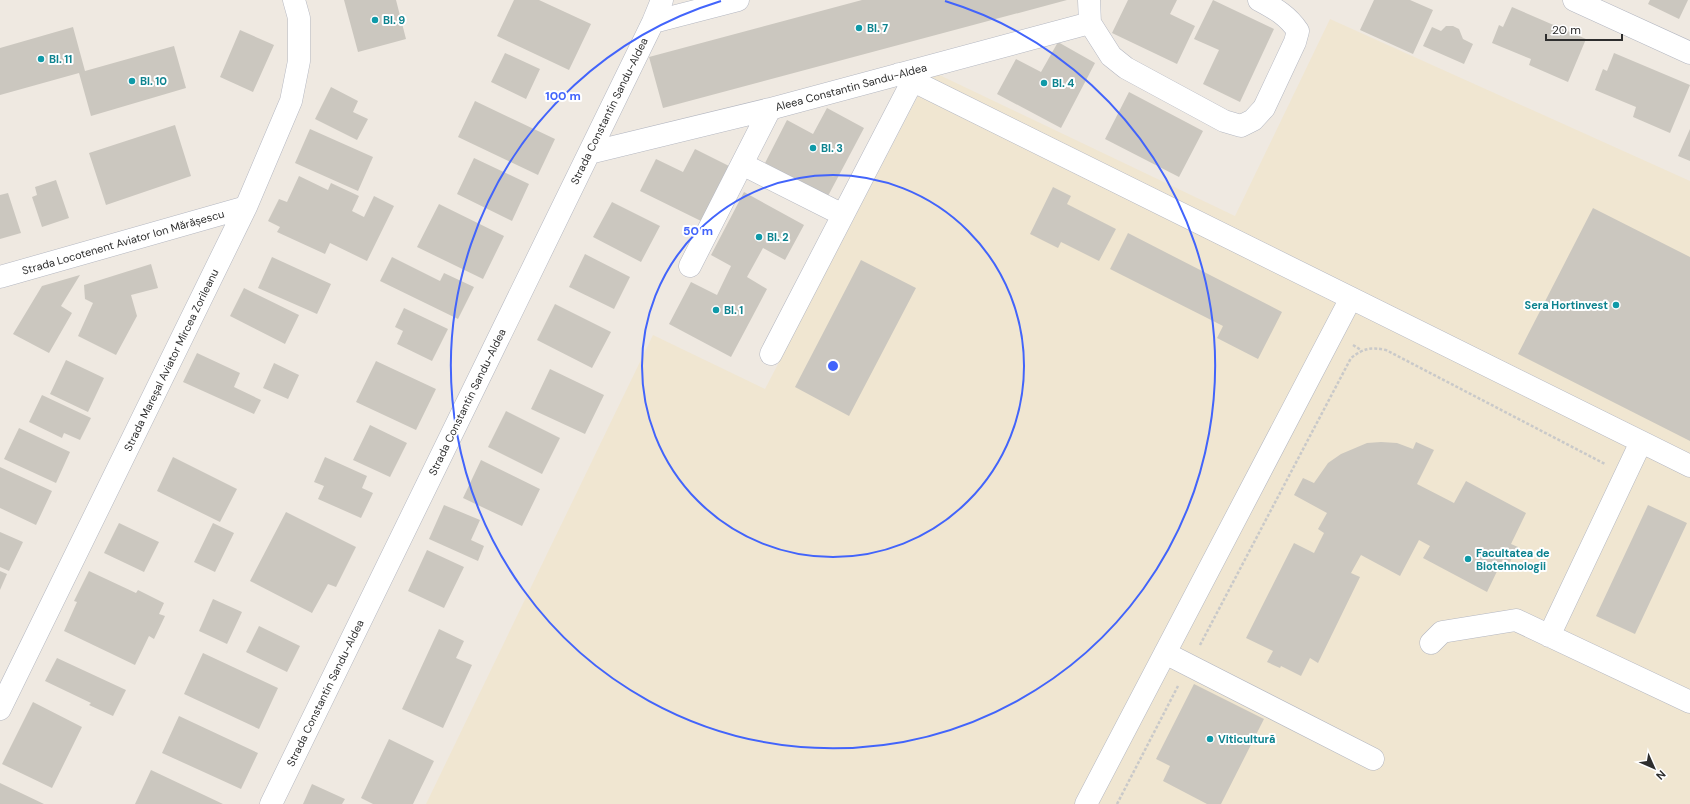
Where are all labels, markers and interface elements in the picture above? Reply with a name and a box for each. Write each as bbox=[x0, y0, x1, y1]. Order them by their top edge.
place label: Bl. 9 bbox=[383, 13, 405, 27]
marker: Bl. 9 bbox=[370, 15, 380, 25]
scale bar bbox=[1546, 16, 1622, 42]
place label: Bl. 7 bbox=[867, 21, 888, 35]
text: 20 m bbox=[1552, 22, 1581, 38]
marker: Bl. 7 bbox=[854, 23, 864, 33]
street label: Strada Constantin Sandu-Aldea bbox=[567, 35, 651, 187]
place label: Bl. 11 bbox=[49, 52, 72, 66]
marker: Bl. 11 bbox=[36, 54, 46, 64]
street label: Aleea Constantin Sandu-Aldea bbox=[774, 60, 928, 114]
place label: Bl. 10 bbox=[140, 74, 167, 88]
marker: Bl. 10 bbox=[127, 76, 137, 86]
place label: Bl. 4 bbox=[1052, 76, 1074, 90]
marker: Bl. 4 bbox=[1039, 78, 1049, 88]
text: 100 m bbox=[545, 88, 581, 104]
place label: Bl. 3 bbox=[821, 141, 843, 155]
marker: Bl. 3 bbox=[808, 143, 818, 153]
street label: Strada Locotenent Aviator Ion Mărășescu bbox=[20, 206, 226, 278]
text: 50 m bbox=[683, 223, 713, 239]
place label: Bl. 2 bbox=[767, 230, 789, 244]
marker: Bl. 2 bbox=[754, 232, 764, 242]
street label: Strada Mareșal Aviator Mircea Zorileanu bbox=[121, 267, 221, 453]
place label: Sera Hortinvest bbox=[1525, 298, 1608, 312]
marker: Sera Hortinvest bbox=[1611, 300, 1621, 310]
place label: Bl. 1 bbox=[724, 303, 743, 317]
marker: Bl. 1 bbox=[711, 305, 721, 315]
street label: Strada Constantin Sandu-Aldea bbox=[425, 326, 509, 478]
centre of rings bbox=[826, 359, 840, 373]
place label: Facultatea de Biotehnologii bbox=[1476, 546, 1550, 573]
marker: Facultatea de Biotehnologii bbox=[1463, 554, 1473, 564]
street label: Strada Constantin Sandu-Aldea bbox=[283, 617, 367, 769]
place label: Viticultură bbox=[1218, 732, 1275, 746]
marker: Viticultură bbox=[1205, 734, 1215, 744]
north arrow bbox=[1634, 748, 1674, 788]
text: N bbox=[1653, 767, 1669, 783]

